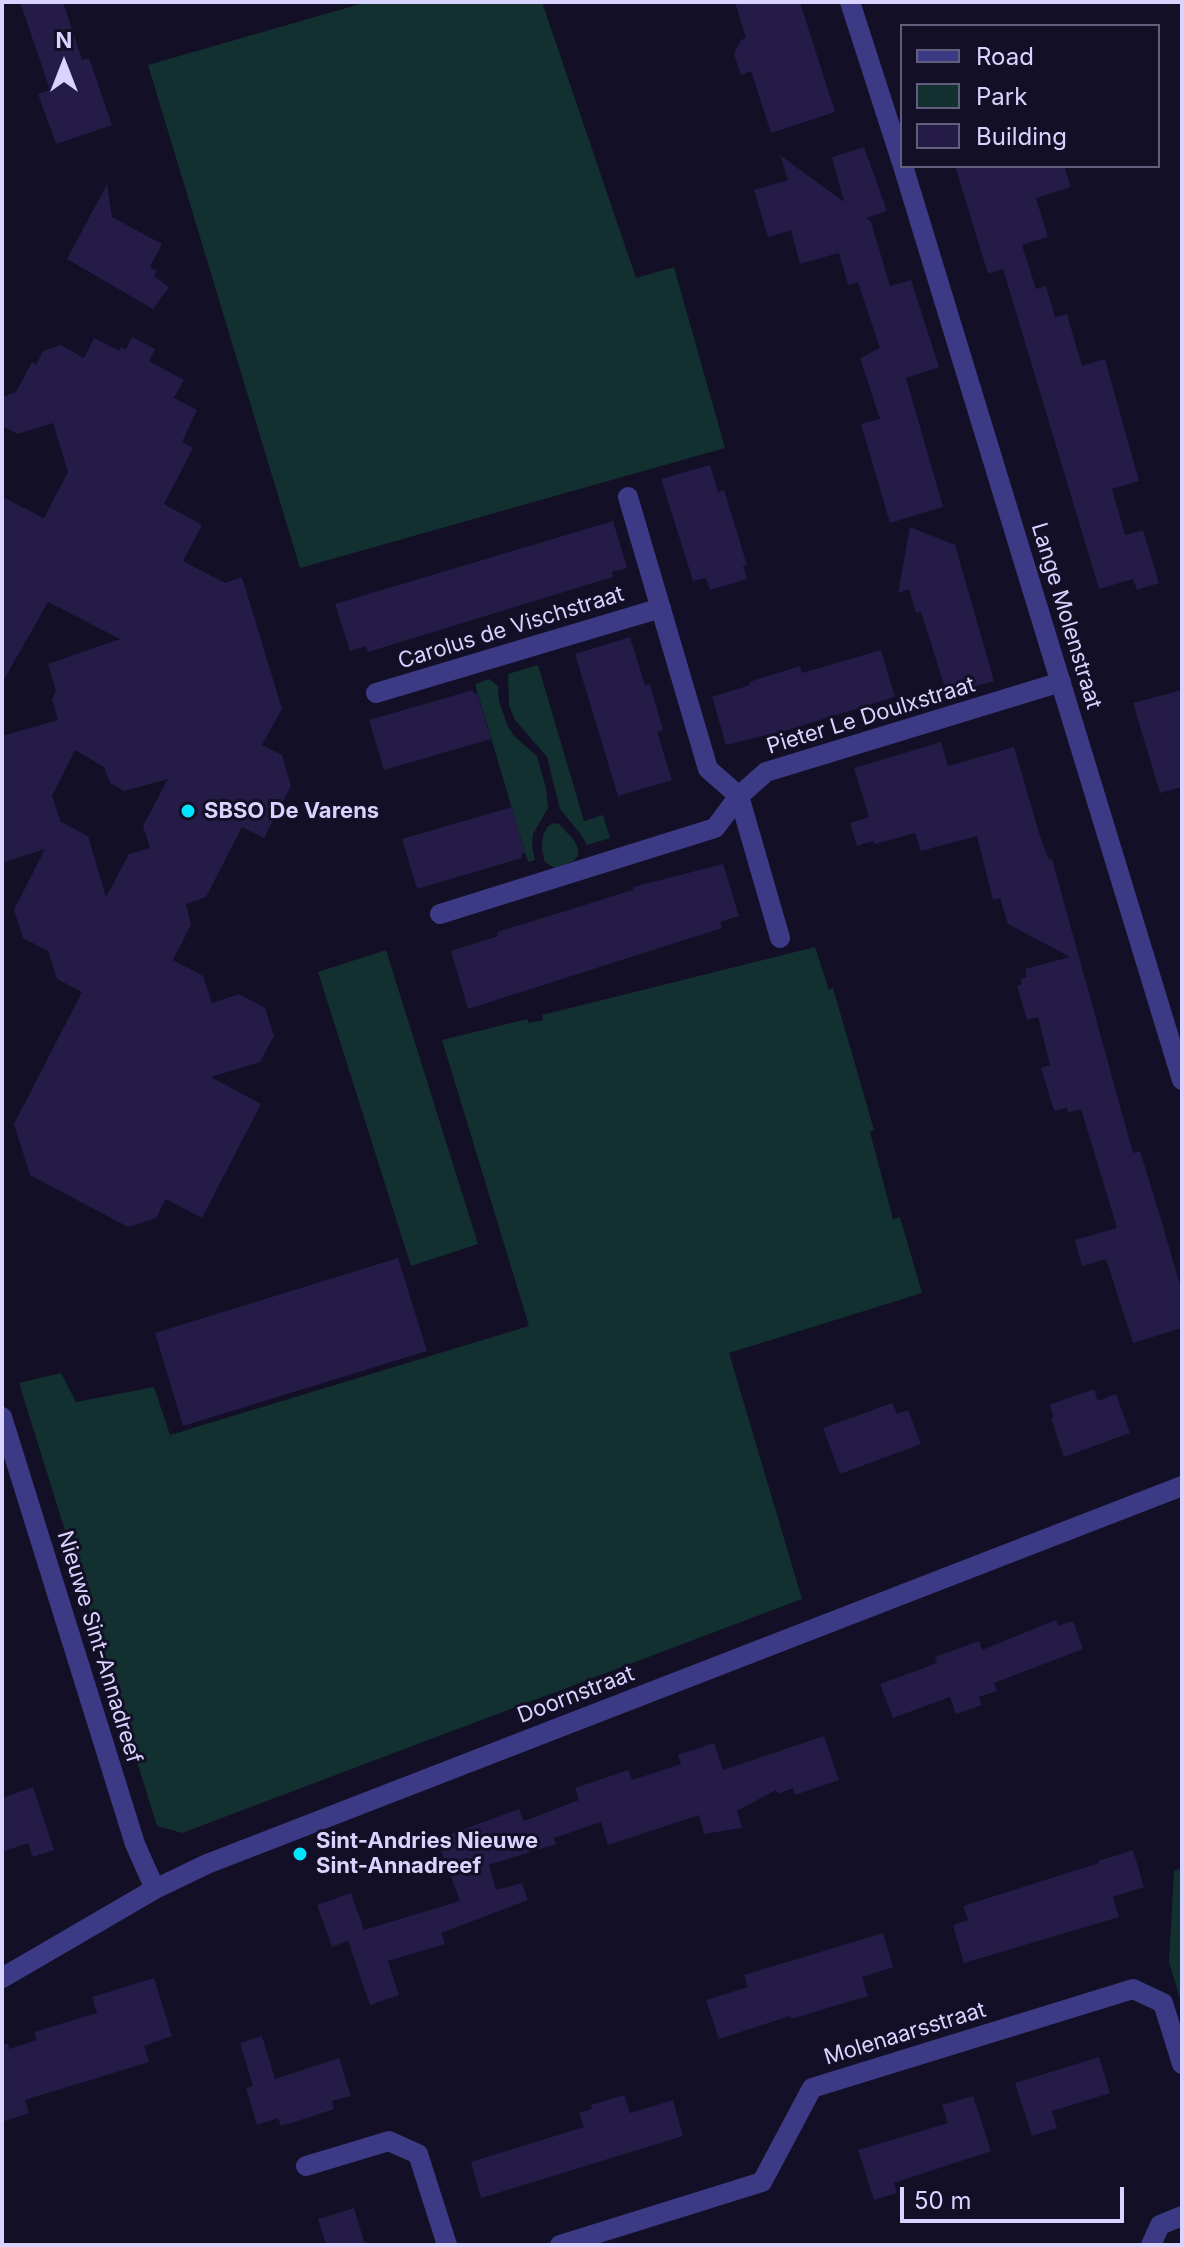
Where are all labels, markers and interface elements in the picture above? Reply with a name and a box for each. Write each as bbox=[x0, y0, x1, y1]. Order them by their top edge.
north arrow bbox=[24, 24, 104, 104]
legend bbox=[900, 24, 1160, 168]
text: N bbox=[56, 27, 72, 53]
text: Road bbox=[976, 42, 1034, 71]
text: Park bbox=[976, 82, 1027, 111]
text: Building bbox=[976, 122, 1067, 151]
street label: Lange Molenstraat bbox=[1025, 520, 1107, 712]
street label: Carolus de Vischstraat bbox=[395, 581, 627, 675]
street label: Pieter Le Doulxstraat bbox=[764, 672, 978, 760]
place label: SBSO De Varens bbox=[204, 798, 379, 824]
marker: SBSO De Varens bbox=[179, 802, 197, 820]
street label: Nieuwe Sint-Annadreef bbox=[51, 1528, 147, 1766]
street label: Doornstraat bbox=[514, 1661, 638, 1729]
place label: Sint-Andries Nieuwe Sint-Annadreef bbox=[316, 1828, 538, 1880]
marker: Sint-Andries Nieuwe Sint-Annadreef bbox=[291, 1845, 309, 1863]
street label: Molenaarsstraat bbox=[821, 1997, 989, 2071]
scale bar bbox=[904, 2171, 1128, 2221]
text: 50 m bbox=[914, 2186, 972, 2215]

